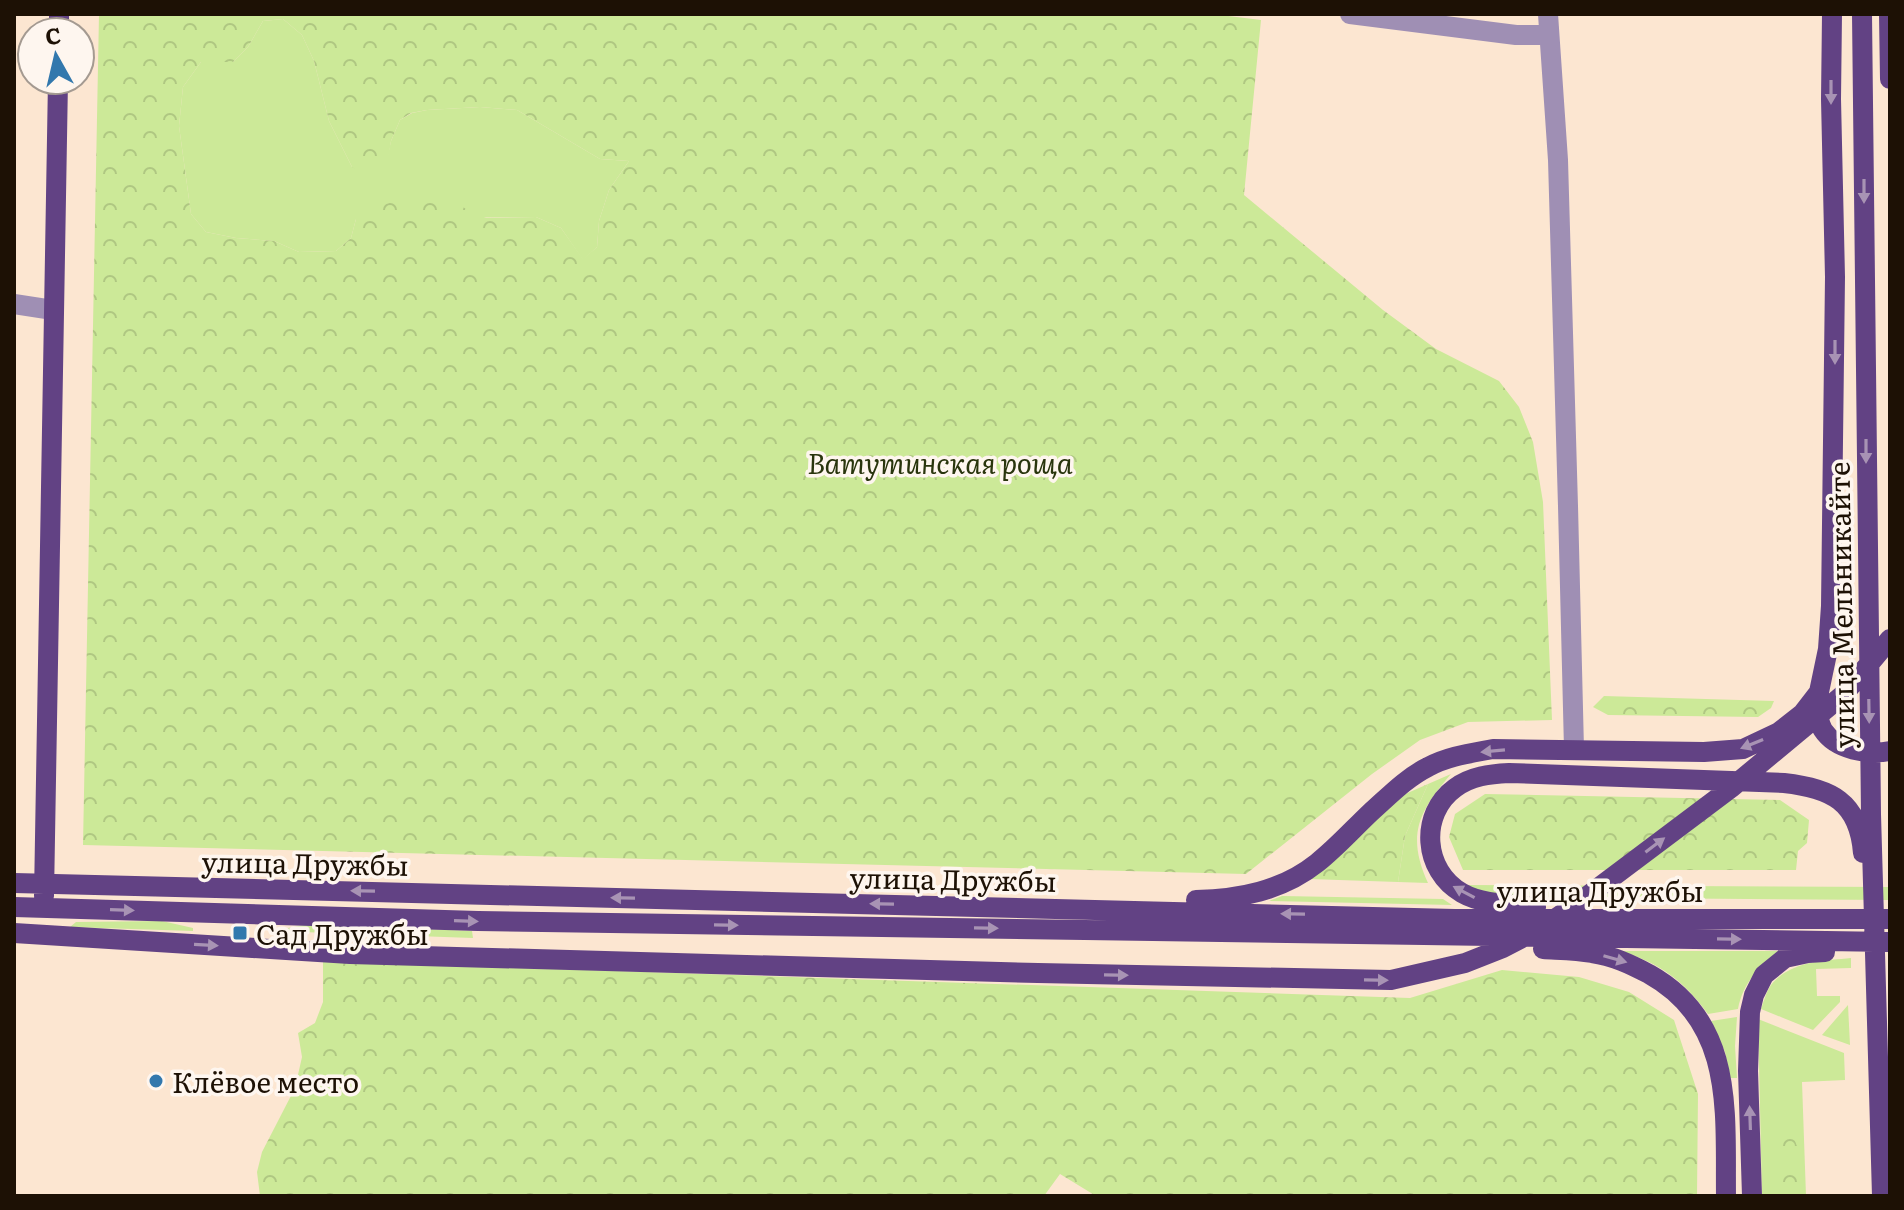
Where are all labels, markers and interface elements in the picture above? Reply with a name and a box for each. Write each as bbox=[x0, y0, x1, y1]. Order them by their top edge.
north arrow bbox=[16, 16, 96, 96]
text: С bbox=[43, 17, 63, 52]
one-way arrow bbox=[1825, 80, 1837, 105]
one-way arrow bbox=[1858, 179, 1870, 204]
one-way arrow bbox=[1829, 340, 1841, 365]
one-way arrow bbox=[1860, 439, 1872, 464]
park label: Ватутинская роща bbox=[807, 441, 1073, 483]
street label: улица Мельникайте bbox=[1817, 461, 1863, 749]
one-way arrow bbox=[1863, 699, 1875, 724]
one-way arrow bbox=[1740, 738, 1764, 751]
one-way arrow bbox=[1480, 744, 1505, 757]
one-way arrow bbox=[1644, 837, 1666, 853]
street label: улица Дружбы bbox=[201, 839, 409, 885]
street label: улица Дружбы bbox=[849, 855, 1057, 901]
street label: улица Дружбы bbox=[1496, 869, 1704, 911]
one-way arrow bbox=[350, 885, 375, 897]
one-way arrow bbox=[1453, 886, 1475, 900]
one-way arrow bbox=[610, 891, 635, 904]
one-way arrow bbox=[869, 898, 894, 910]
one-way arrow bbox=[110, 903, 135, 916]
one-way arrow bbox=[1280, 908, 1305, 921]
place label: Сад Дружбы bbox=[256, 912, 429, 954]
one-way arrow bbox=[454, 914, 479, 927]
one-way arrow bbox=[714, 919, 739, 931]
one-way arrow bbox=[974, 922, 999, 935]
marker: Сад Дружбы bbox=[231, 924, 249, 942]
one-way arrow bbox=[1717, 933, 1742, 946]
one-way arrow bbox=[194, 939, 219, 952]
one-way arrow bbox=[1603, 953, 1627, 966]
one-way arrow bbox=[1104, 968, 1129, 981]
one-way arrow bbox=[1364, 974, 1389, 986]
place label: Клёвое место bbox=[172, 1060, 359, 1102]
marker: Клёвое место bbox=[147, 1072, 165, 1090]
one-way arrow bbox=[1743, 1105, 1756, 1130]

